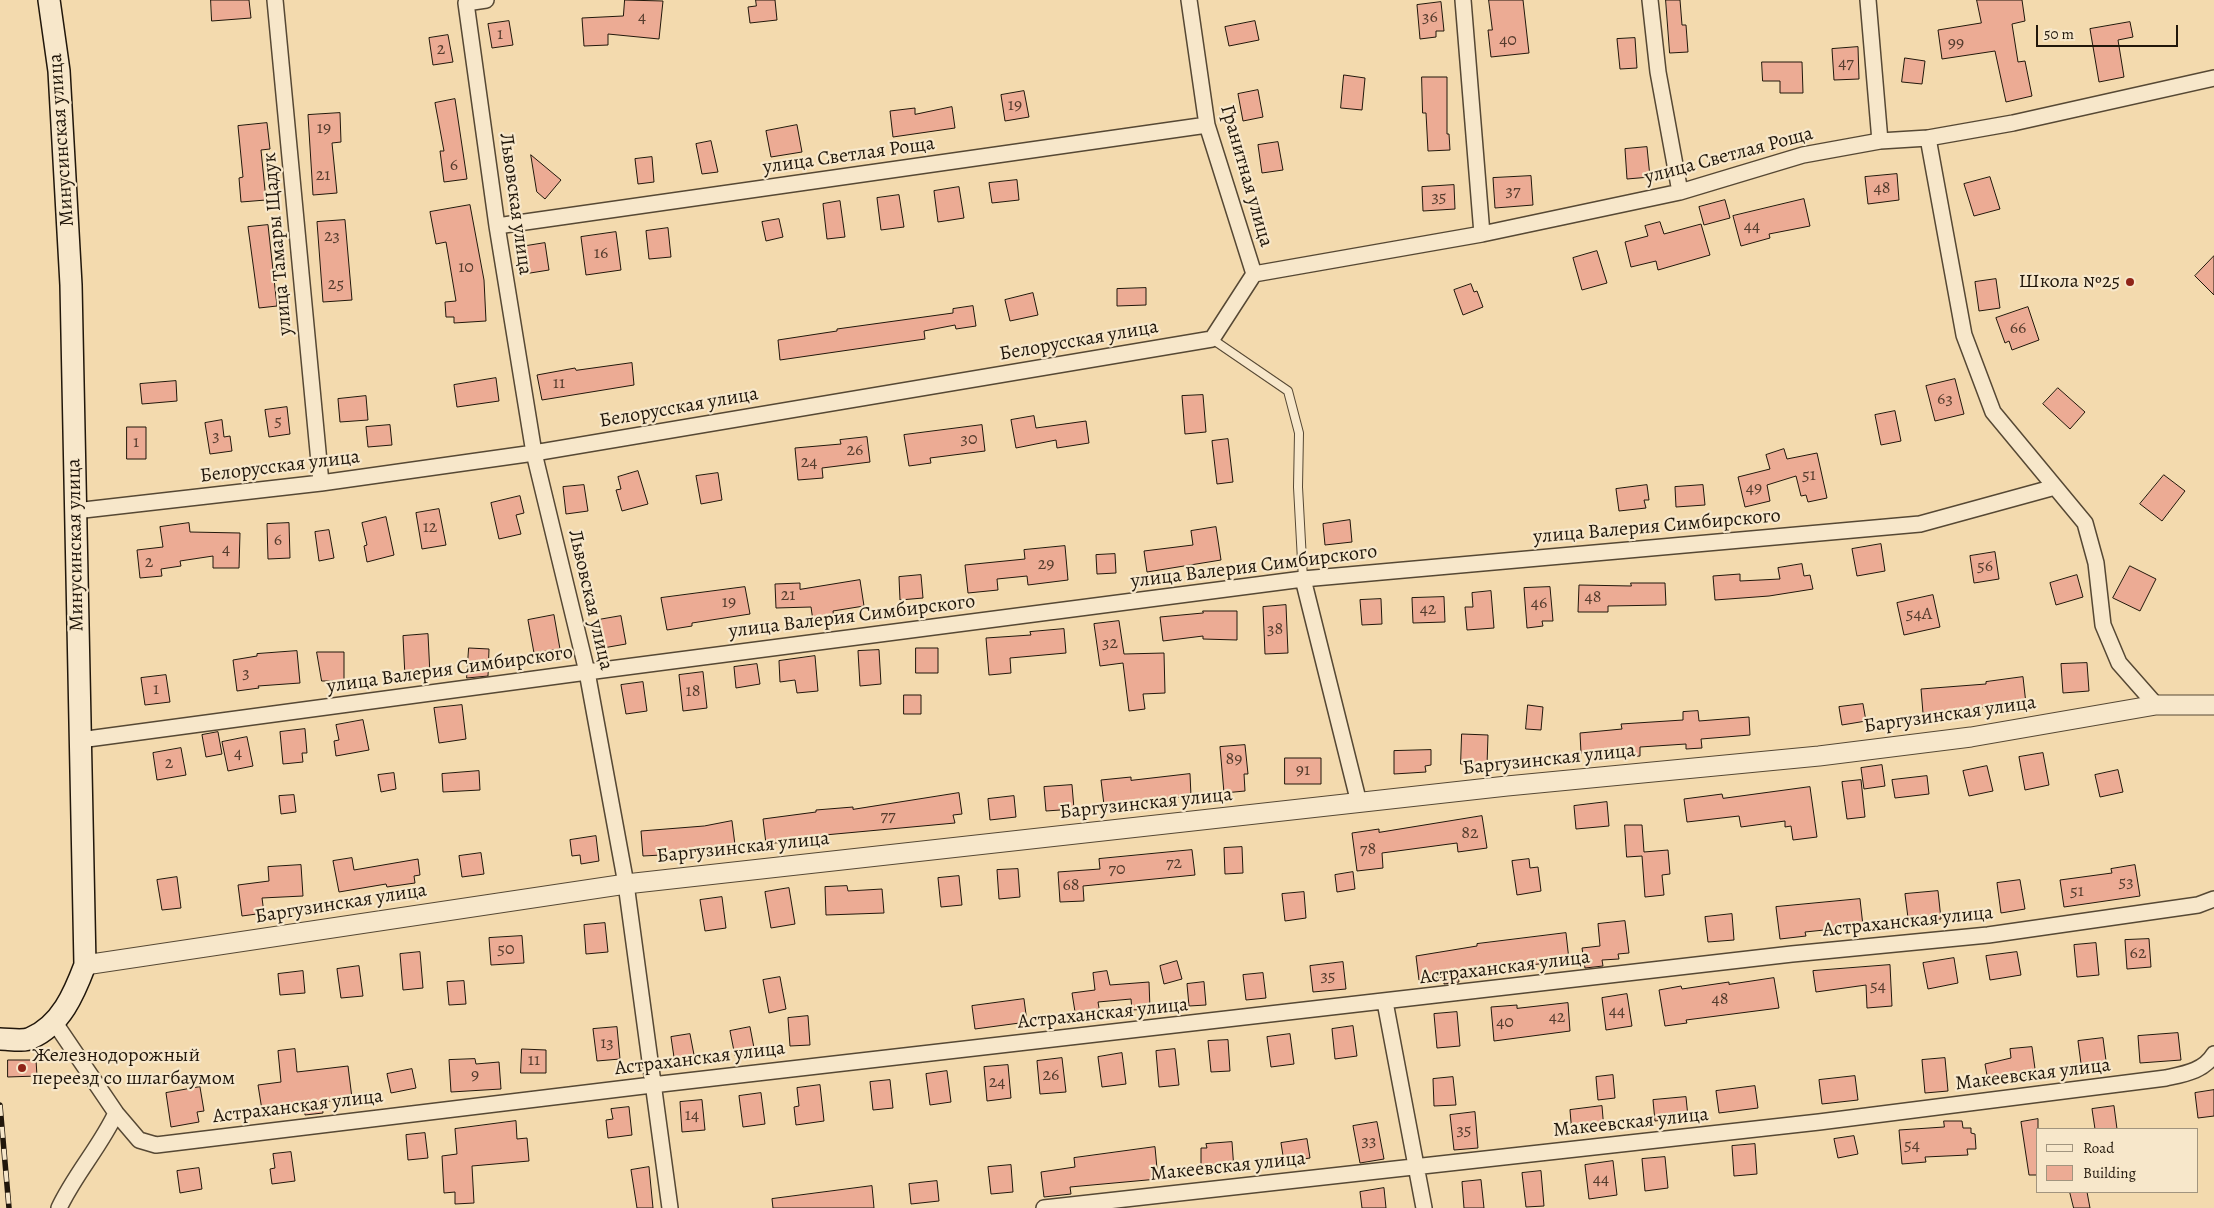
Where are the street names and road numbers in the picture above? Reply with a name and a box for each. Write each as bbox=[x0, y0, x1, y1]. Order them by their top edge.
street label: Минусинская улица bbox=[44, 53, 80, 227]
street label: Гранитная улица bbox=[1214, 102, 1278, 250]
street label: улица Светлая Роща bbox=[1642, 122, 1816, 190]
street label: Львовская улица bbox=[493, 131, 537, 277]
street label: улица Светлая Роща bbox=[762, 132, 936, 180]
street label: улица Тамары Щадук bbox=[258, 151, 298, 337]
street label: Белорусская улица bbox=[998, 315, 1160, 367]
street label: Белорусская улица bbox=[598, 382, 760, 434]
street label: Белорусская улица bbox=[199, 445, 361, 489]
street label: Минусинская улица bbox=[62, 458, 90, 632]
street label: улица Валерия Симбирского bbox=[1532, 504, 1782, 550]
street label: Львовская улица bbox=[562, 528, 618, 672]
street label: улица Валерия Симбирского bbox=[1129, 540, 1379, 594]
street label: улица Валерия Симбирского bbox=[727, 590, 977, 644]
street label: улица Валерия Симбирского bbox=[325, 641, 575, 699]
street label: Баргузинская улица bbox=[1862, 691, 2038, 739]
street label: Баргузинская улица bbox=[1461, 739, 1637, 781]
street label: Баргузинская улица bbox=[1058, 783, 1234, 825]
street label: Баргузинская улица bbox=[655, 827, 831, 869]
street label: Баргузинская улица bbox=[253, 879, 429, 929]
street label: Астраханская улица bbox=[1821, 901, 1995, 943]
street label: Астраханская улица bbox=[1418, 946, 1592, 990]
street label: Астраханская улица bbox=[1016, 993, 1190, 1035]
street label: Астраханская улица bbox=[613, 1037, 787, 1081]
street label: Макеевская улица bbox=[1954, 1054, 2112, 1096]
street label: Астраханская улица bbox=[211, 1085, 385, 1129]
street label: Макеевская улица bbox=[1552, 1103, 1710, 1143]
street label: Макеевская улица bbox=[1149, 1147, 1307, 1187]

